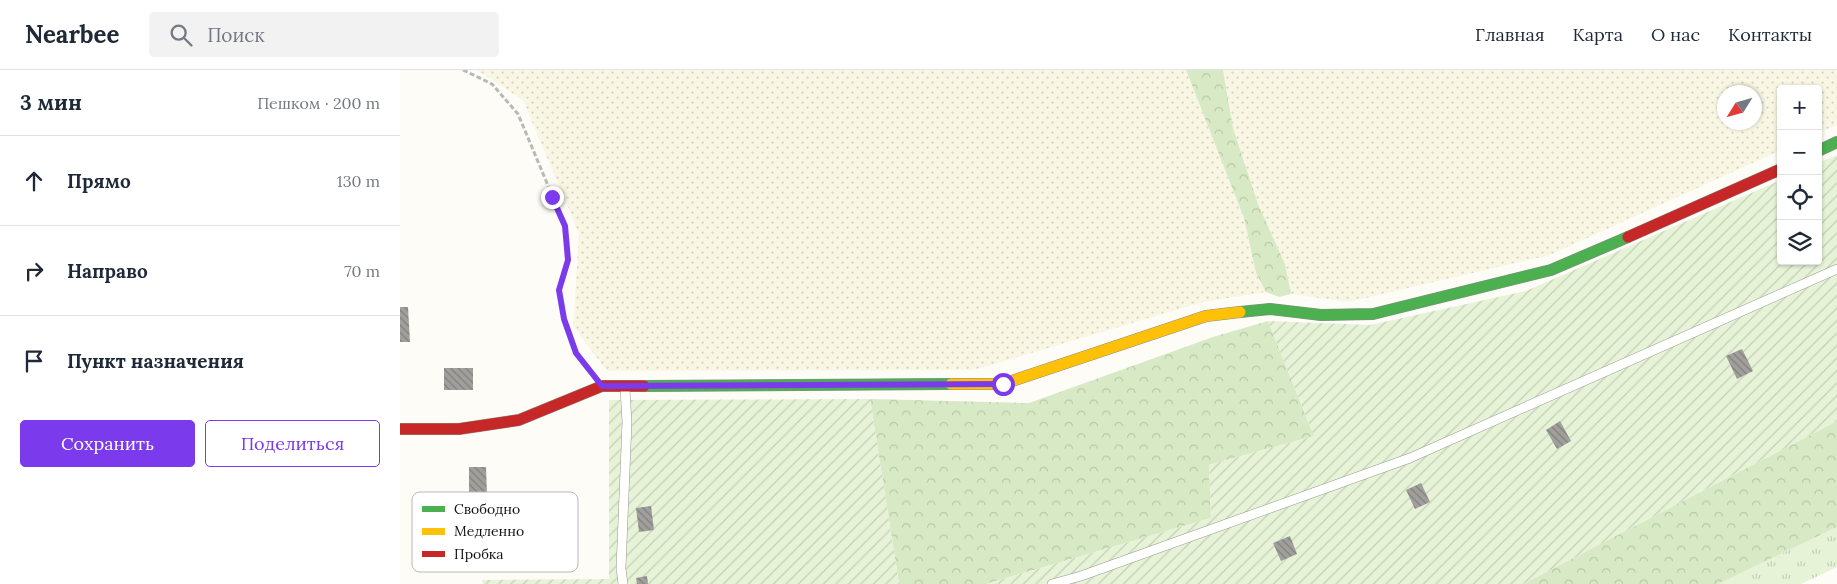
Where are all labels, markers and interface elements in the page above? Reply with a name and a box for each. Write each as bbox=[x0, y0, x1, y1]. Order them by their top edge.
search box bbox=[149, 12, 499, 57]
text: Nearbee bbox=[25, 19, 119, 50]
icon: search bbox=[167, 21, 195, 49]
text: Поиск bbox=[207, 23, 265, 47]
text: Главная bbox=[1475, 23, 1544, 46]
text: Карта bbox=[1572, 23, 1623, 46]
text: О нас bbox=[1651, 23, 1700, 46]
text: Контакты bbox=[1728, 23, 1812, 46]
north arrow bbox=[1717, 85, 1762, 130]
map controls bbox=[1777, 85, 1822, 265]
button: + bbox=[1777, 85, 1822, 130]
text: 3 мин bbox=[20, 89, 82, 116]
text: Пешком · 200 m bbox=[257, 93, 380, 113]
button: − bbox=[1777, 130, 1822, 175]
icon: ahead bbox=[20, 167, 48, 195]
text: Прямо bbox=[67, 169, 131, 193]
text: 130 m bbox=[337, 171, 380, 191]
button: locate bbox=[1777, 175, 1822, 220]
route end bbox=[541, 186, 564, 209]
button: layers bbox=[1777, 220, 1822, 265]
icon: right bbox=[20, 257, 48, 285]
text: Направо bbox=[67, 259, 148, 283]
text: 70 m bbox=[344, 261, 380, 281]
icon: arrive bbox=[20, 347, 48, 375]
text: Пункт назначения bbox=[67, 349, 244, 373]
route start bbox=[992, 373, 1015, 396]
button: Сохранить bbox=[20, 420, 195, 467]
button: Поделиться bbox=[205, 420, 380, 467]
legend bbox=[412, 492, 578, 572]
text: Свободно bbox=[454, 500, 520, 518]
text: Медленно bbox=[454, 522, 524, 540]
text: Пробка bbox=[454, 545, 504, 563]

